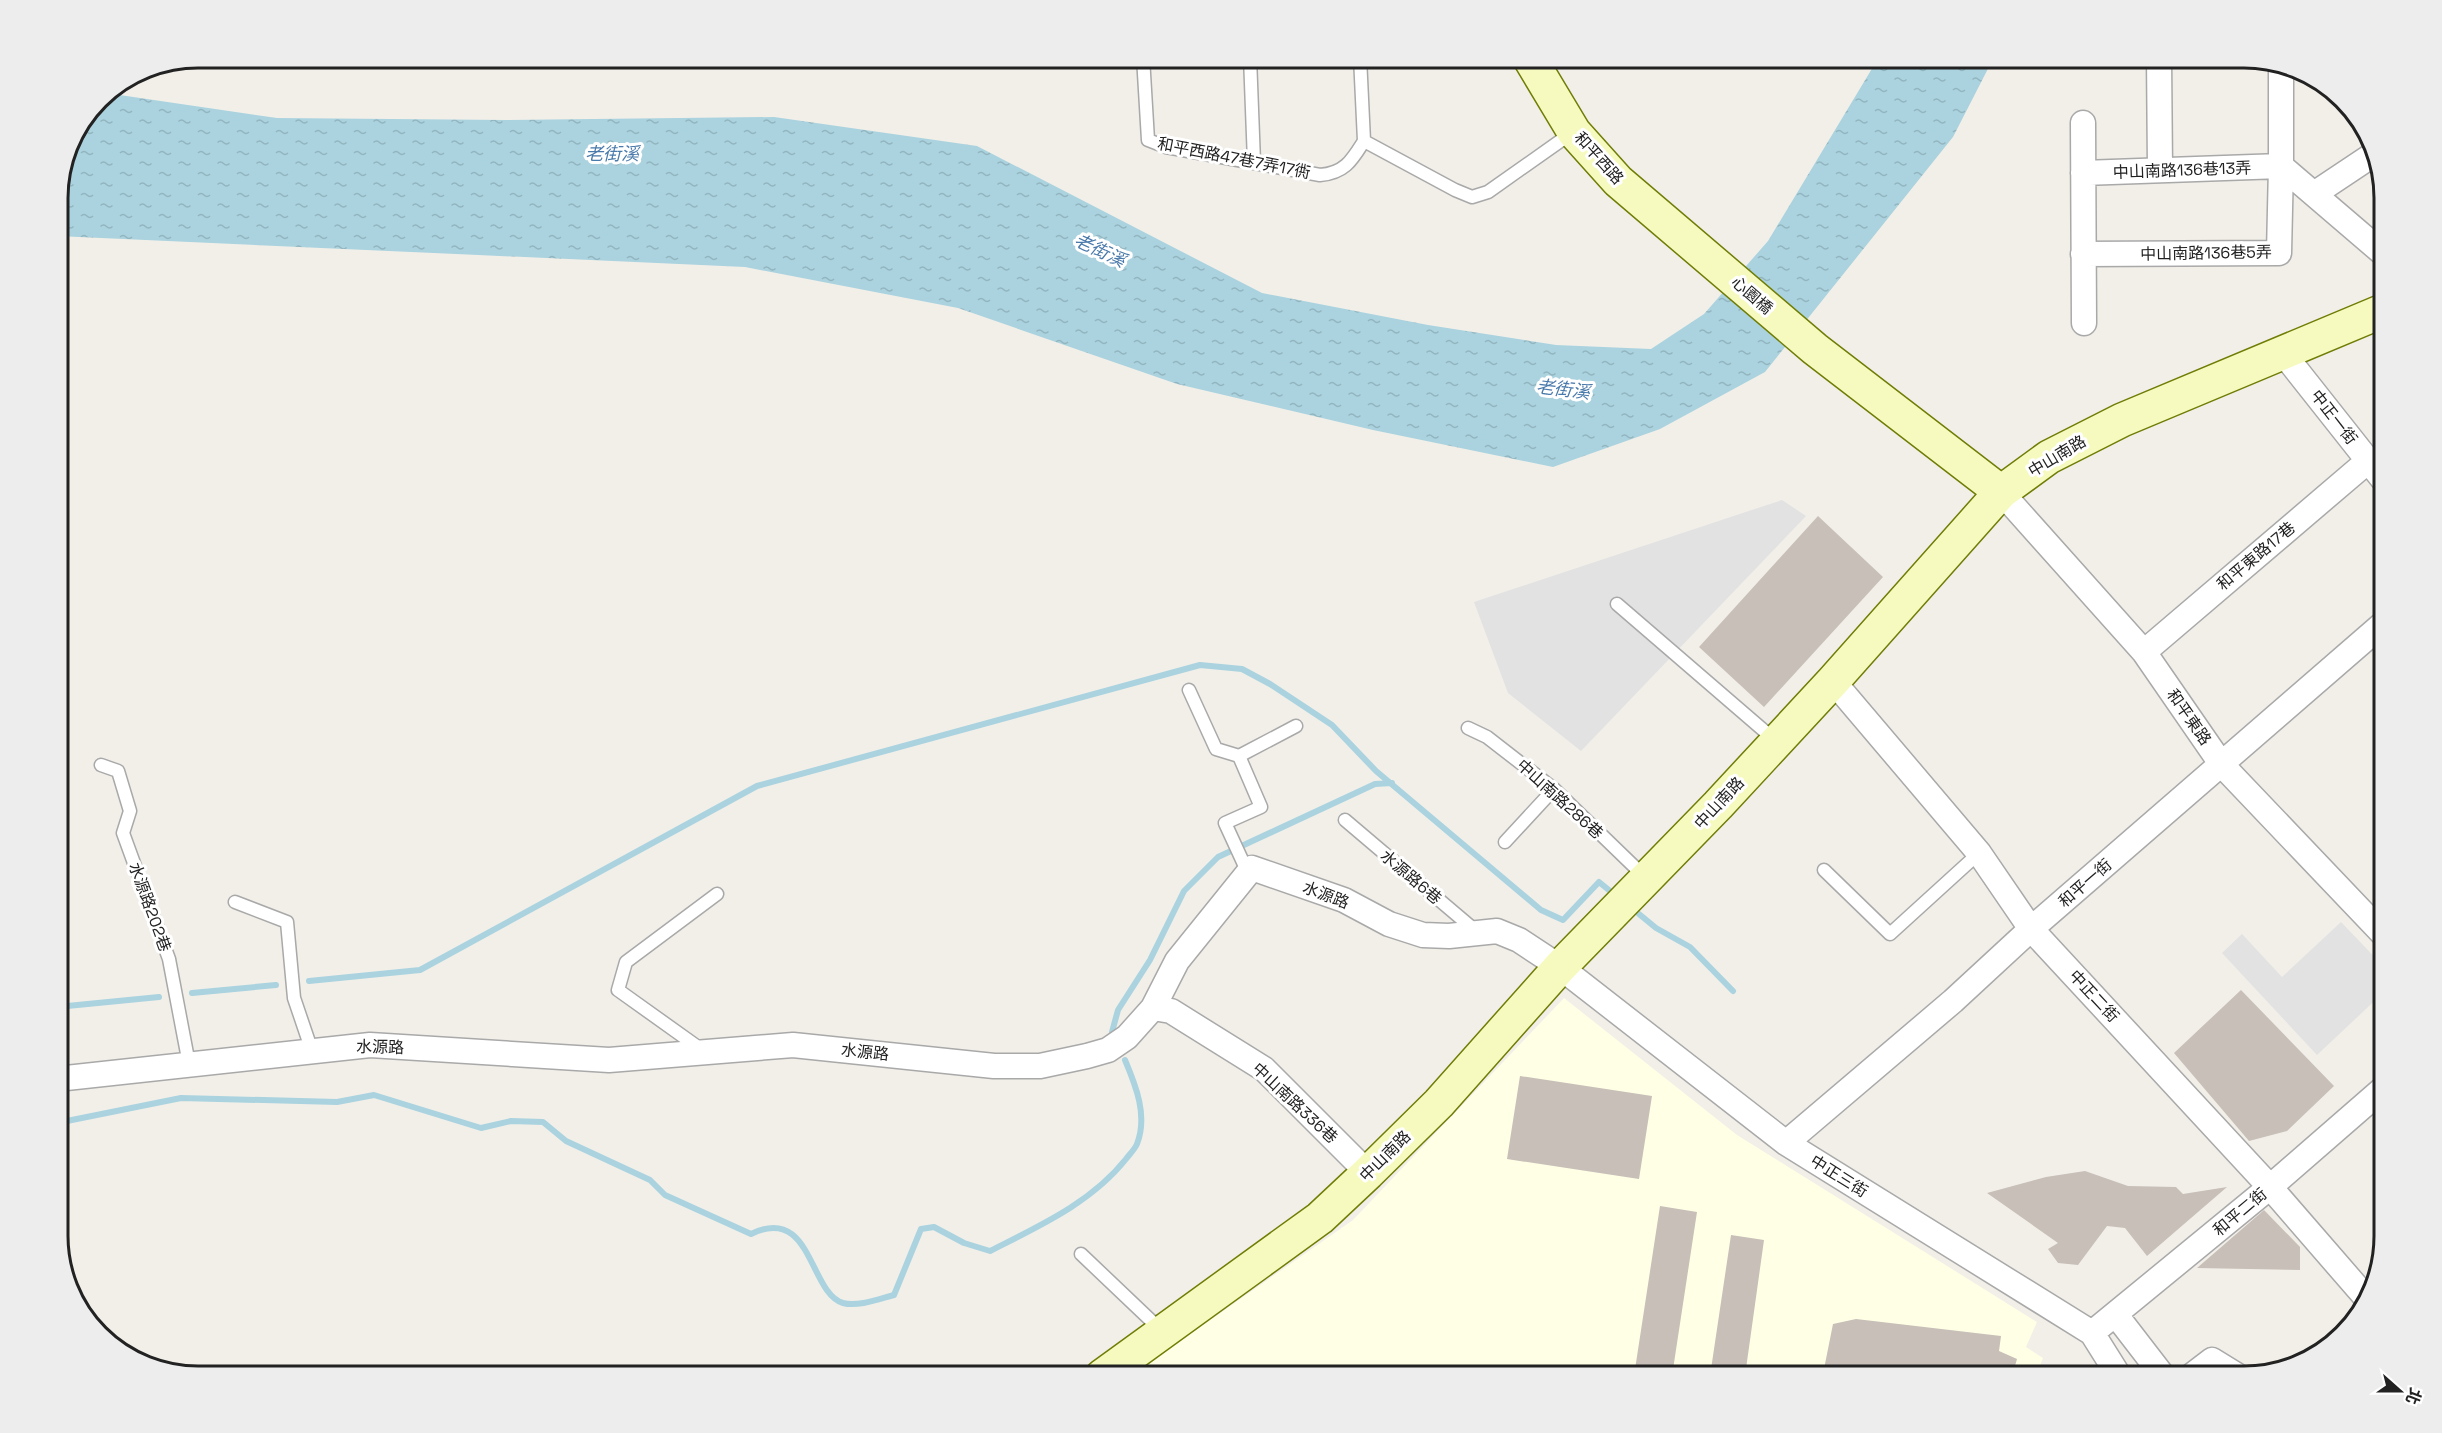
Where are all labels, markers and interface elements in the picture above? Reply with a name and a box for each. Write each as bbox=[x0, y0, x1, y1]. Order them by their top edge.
street label: 和平西路 bbox=[1570, 127, 1628, 189]
street label: 和平西路47巷7弄17衖 bbox=[1156, 133, 1312, 183]
water label: 老街溪 bbox=[585, 142, 642, 165]
street label: 中山南路136巷13弄 bbox=[2112, 157, 2252, 183]
water label: 老街溪 bbox=[1071, 228, 1132, 273]
street label: 中山南路136巷5弄 bbox=[2140, 241, 2272, 265]
street label: 心園橋 bbox=[1727, 271, 1777, 319]
water label: 老街溪 bbox=[1535, 374, 1594, 404]
street label: 中正一街 bbox=[2306, 385, 2362, 449]
street label: 中山南路 bbox=[2024, 431, 2090, 481]
street label: 和平東路17巷 bbox=[2213, 517, 2299, 595]
street label: 和平東路 bbox=[2162, 685, 2216, 749]
street label: 中山南路286巷 bbox=[1512, 755, 1608, 843]
street label: 中山南路 bbox=[1689, 772, 1749, 834]
street label: 水源路6巷 bbox=[1376, 845, 1446, 909]
street label: 和平一街 bbox=[2054, 854, 2116, 912]
street label: 水源路202巷 bbox=[124, 859, 176, 955]
street label: 水源路 bbox=[1300, 877, 1352, 913]
street label: 中正二街 bbox=[2064, 965, 2124, 1027]
street label: 水源路 bbox=[356, 1036, 404, 1058]
street label: 水源路 bbox=[840, 1039, 890, 1065]
street label: 中山南路336巷 bbox=[1248, 1058, 1342, 1148]
street label: 中山南路 bbox=[1355, 1126, 1415, 1186]
street label: 中正三街 bbox=[1806, 1150, 1872, 1202]
street label: 和平二街 bbox=[2209, 1183, 2271, 1241]
north arrow bbox=[2370, 1361, 2430, 1421]
text: 北 bbox=[2401, 1385, 2426, 1407]

